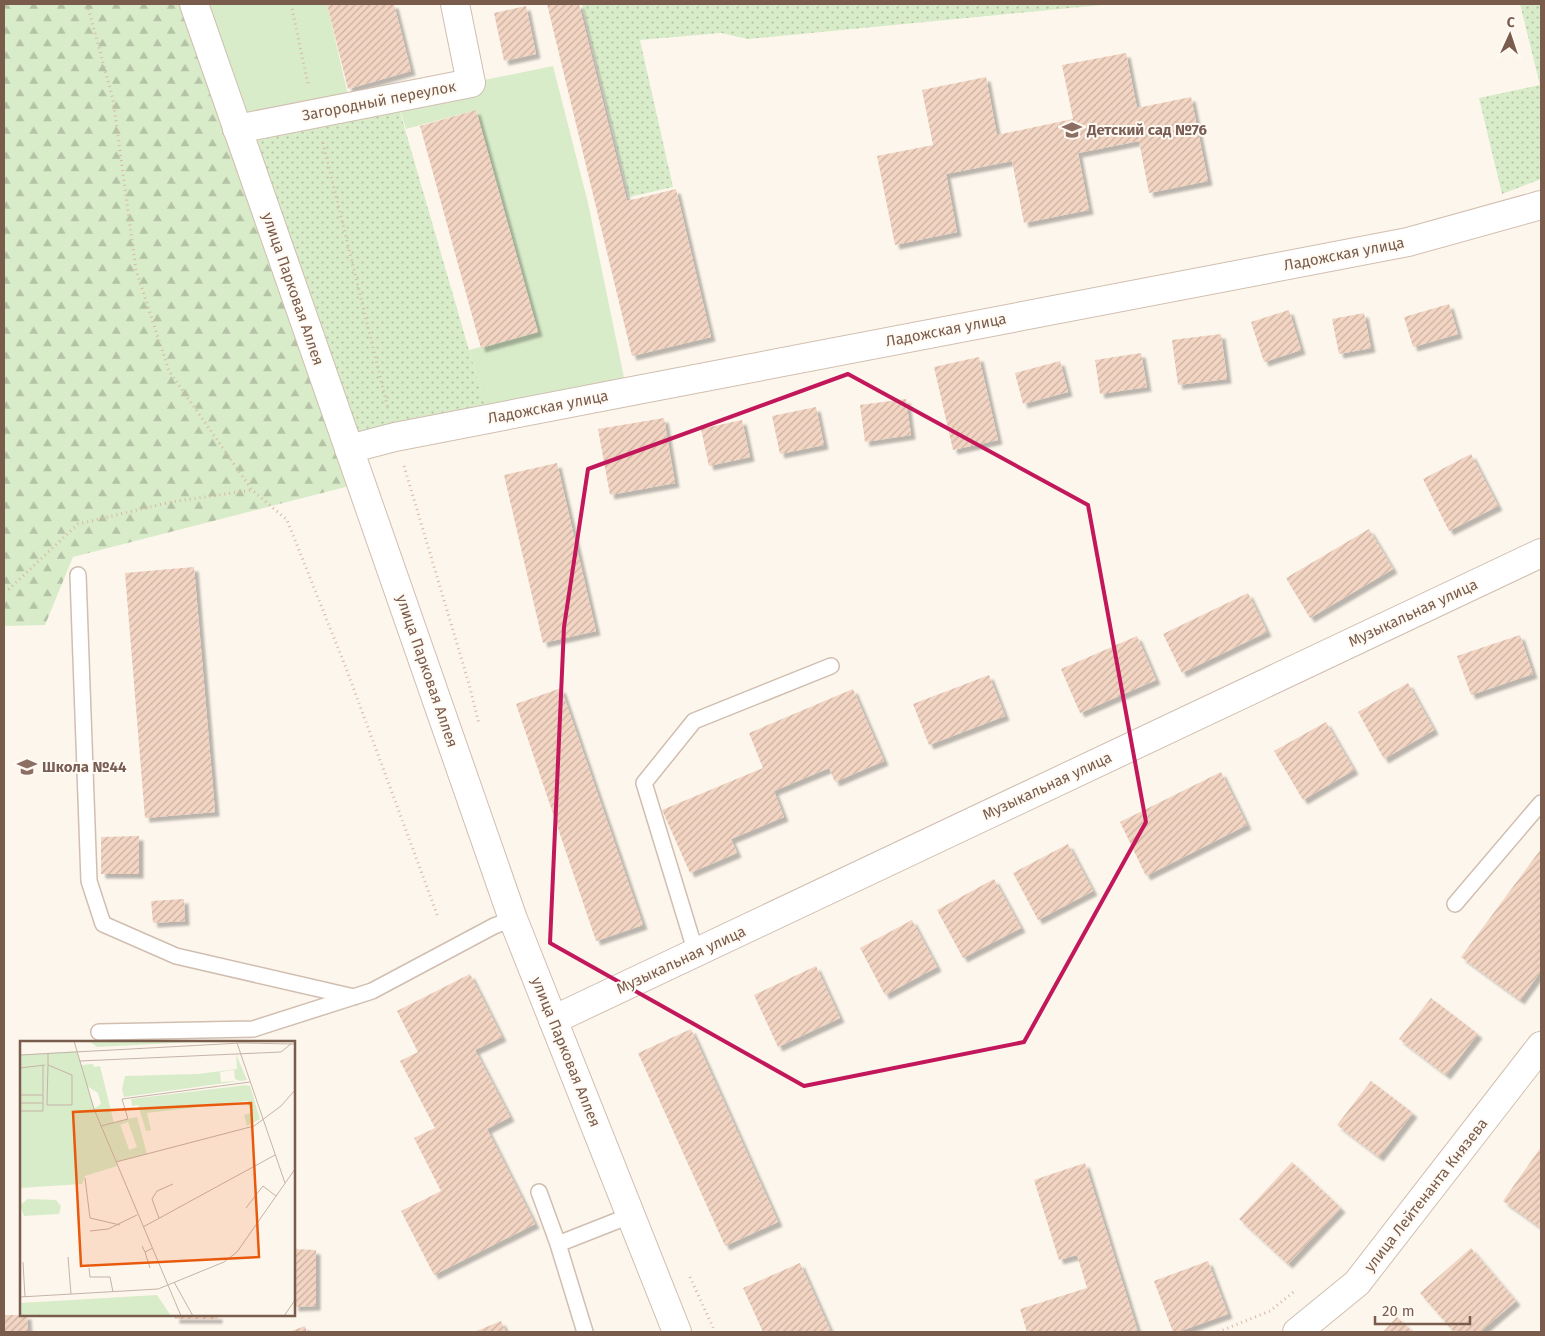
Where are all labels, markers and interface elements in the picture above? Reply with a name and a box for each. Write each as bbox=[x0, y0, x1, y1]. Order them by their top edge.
north arrow bbox=[1485, 10, 1535, 60]
text: С bbox=[1506, 14, 1515, 31]
street label: Загородный переулок bbox=[301, 77, 457, 125]
school or university icon: Детский сад №76 bbox=[1061, 119, 1083, 141]
place label: Детский сад №76 bbox=[1086, 121, 1207, 139]
street label: улица Парковая Аллея bbox=[258, 210, 328, 368]
street label: Ладожская улица bbox=[1282, 233, 1406, 275]
street label: Ладожская улица bbox=[884, 309, 1008, 351]
street label: Ладожская улица bbox=[486, 386, 610, 428]
street label: Музыкальная улица bbox=[1345, 575, 1481, 651]
street label: улица Парковая Аллея bbox=[392, 592, 462, 750]
street label: Музыкальная улица bbox=[979, 748, 1115, 824]
school or university icon: Школа №44 bbox=[16, 756, 38, 778]
place label: Школа №44 bbox=[42, 758, 127, 776]
street label: Музыкальная улица bbox=[613, 922, 749, 998]
street label: улица Парковая Аллея bbox=[528, 974, 604, 1130]
inset map bbox=[20, 1041, 295, 1316]
street label: улица Лейтенанта Князева bbox=[1361, 1115, 1491, 1275]
scale bar bbox=[1375, 1294, 1470, 1326]
text: 20 m bbox=[1382, 1302, 1415, 1320]

